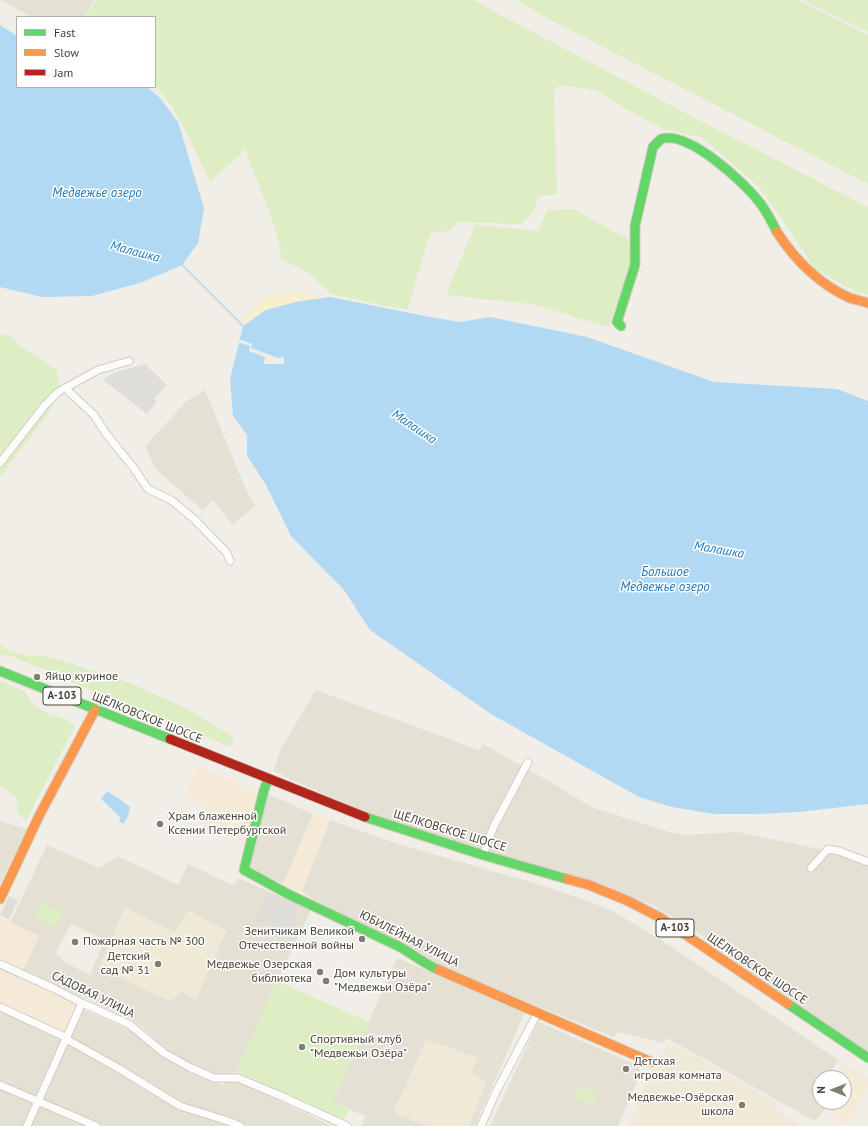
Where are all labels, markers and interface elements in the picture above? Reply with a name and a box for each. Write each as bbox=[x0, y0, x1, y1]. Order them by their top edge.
legend bbox=[16, 16, 156, 88]
text: Fast bbox=[54, 25, 75, 40]
text: Slow bbox=[54, 45, 79, 60]
text: Jam bbox=[54, 65, 73, 80]
water label: Медвежье озеро bbox=[52, 185, 142, 201]
water label: Малашка bbox=[109, 238, 161, 266]
water label: Малашка bbox=[389, 406, 439, 448]
water label: Малашка bbox=[693, 538, 745, 562]
water label: Большое Медвежье озеро bbox=[620, 564, 710, 595]
place label: Яйцо куриное bbox=[45, 670, 118, 684]
marker: Яйцо куриное bbox=[32, 672, 42, 682]
road number: А-103 bbox=[43, 687, 81, 705]
street label: ЩЁЛКОВСКОЕ ШОССЕ bbox=[90, 689, 204, 747]
street label: ЩЁЛКОВСКОЕ ШОССЕ bbox=[392, 807, 508, 855]
place label: Храм блаженной Ксении Петербургской bbox=[168, 810, 286, 838]
marker: Храм блаженной Ксении Петербургской bbox=[155, 819, 165, 829]
street label: ЮБИЛЕЙНАЯ УЛИЦА bbox=[357, 908, 461, 970]
road number: А-103 bbox=[656, 919, 694, 937]
place label: Зенитчикам Великой Отечественной войны bbox=[239, 925, 354, 953]
street label: ЩЁЛКОВСКОЕ ШОССЕ bbox=[704, 930, 810, 1008]
marker: Зенитчикам Великой Отечественной войны bbox=[357, 934, 367, 944]
place label: Пожарная часть № 300 bbox=[83, 935, 205, 949]
marker: Пожарная часть № 300 bbox=[70, 937, 80, 947]
place label: Детский сад № 31 bbox=[100, 950, 150, 978]
place label: Медвежье Озерская библиотека bbox=[207, 958, 312, 986]
marker: Детский сад № 31 bbox=[153, 959, 163, 969]
marker: Медвежье Озерская библиотека bbox=[315, 967, 325, 977]
place label: Дом культуры "Медвежьи Озёра" bbox=[334, 967, 431, 995]
street label: САДОВАЯ УЛИЦА bbox=[49, 969, 137, 1021]
marker: Дом культуры "Медвежьи Озёра" bbox=[321, 976, 331, 986]
place label: Спортивный клуб "Медвежьи Озёра" bbox=[310, 1033, 407, 1061]
marker: Спортивный клуб "Медвежьи Озёра" bbox=[297, 1042, 307, 1052]
place label: Детская игровая комната bbox=[634, 1055, 722, 1083]
marker: Детская игровая комната bbox=[621, 1064, 631, 1074]
north arrow bbox=[812, 1070, 852, 1110]
text: N bbox=[814, 1086, 828, 1094]
place label: Медвежье-Озёрская школа bbox=[628, 1091, 734, 1119]
marker: Медвежье-Озёрская школа bbox=[737, 1100, 747, 1110]

